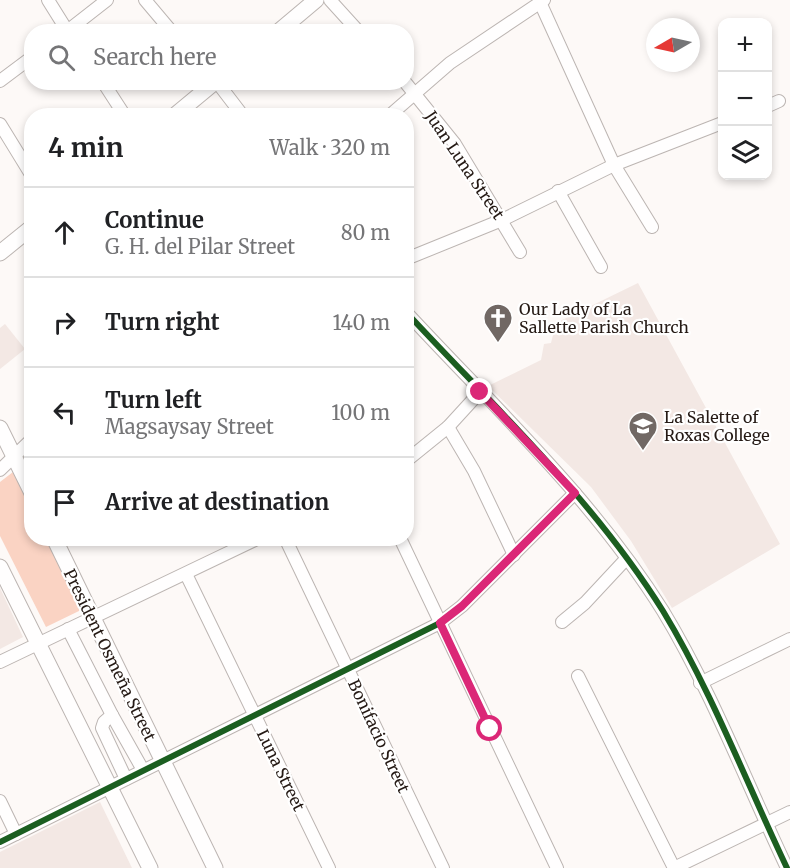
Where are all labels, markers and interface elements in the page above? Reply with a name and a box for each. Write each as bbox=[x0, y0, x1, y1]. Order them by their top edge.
north arrow bbox=[646, 18, 700, 72]
map controls bbox=[718, 18, 772, 180]
button: + bbox=[718, 18, 772, 72]
search box bbox=[24, 24, 414, 90]
icon: search bbox=[45, 41, 78, 74]
text: Search here bbox=[93, 43, 216, 71]
button: − bbox=[718, 72, 772, 126]
street label: Juan Luna Street bbox=[421, 106, 509, 224]
button: layers bbox=[718, 126, 772, 180]
text: 4 min bbox=[48, 131, 123, 164]
text: Walk · 320 m bbox=[270, 135, 390, 160]
text: Continue bbox=[105, 206, 204, 234]
icon: ahead bbox=[48, 216, 81, 249]
text: 80 m bbox=[341, 220, 390, 245]
text: G. H. del Pilar Street bbox=[105, 234, 295, 259]
place label: Our Lady of La Sallette Parish Church bbox=[519, 299, 689, 337]
church icon: Our Lady of La Sallette Parish Church bbox=[482, 302, 514, 344]
icon: right bbox=[48, 306, 81, 339]
text: Turn right bbox=[105, 308, 219, 336]
text: 140 m bbox=[333, 310, 390, 335]
route end bbox=[466, 378, 492, 404]
text: Turn left bbox=[105, 386, 202, 414]
icon: left bbox=[48, 396, 81, 429]
text: 100 m bbox=[331, 400, 390, 425]
place label: La Salette of Roxas College bbox=[664, 407, 770, 445]
school or university icon: La Salette of Roxas College bbox=[627, 410, 659, 452]
text: Magsaysay Street bbox=[105, 414, 274, 439]
icon: arrive bbox=[48, 486, 81, 519]
text: Arrive at destination bbox=[105, 488, 329, 516]
street label: President Osmeña Street bbox=[60, 566, 161, 745]
street label: Bonifacio Street bbox=[344, 676, 414, 797]
route start bbox=[476, 715, 502, 741]
street label: Luna Street bbox=[253, 726, 310, 815]

